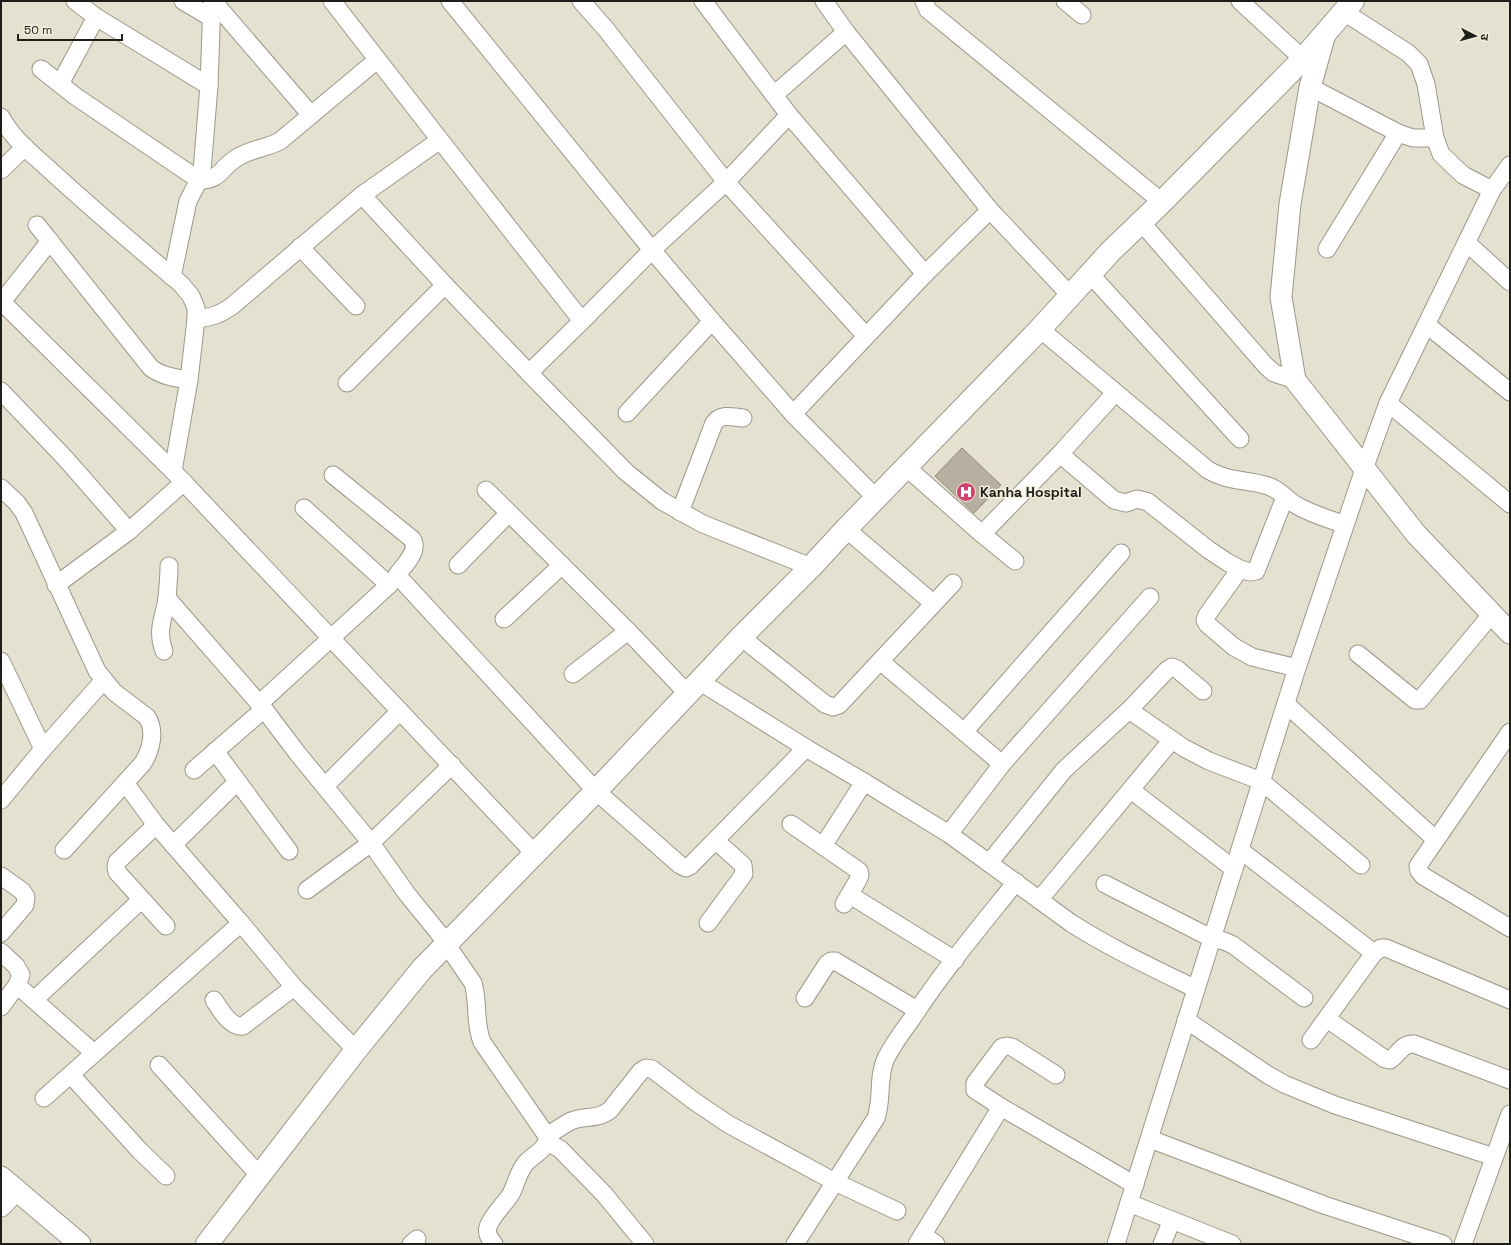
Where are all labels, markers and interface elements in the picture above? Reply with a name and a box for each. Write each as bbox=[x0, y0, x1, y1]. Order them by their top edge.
scale bar bbox=[18, 16, 122, 42]
north arrow bbox=[1455, 16, 1495, 56]
text: 50 m bbox=[24, 22, 52, 38]
text: उ bbox=[1478, 33, 1492, 42]
hospital icon: Kanha Hospital bbox=[955, 481, 977, 503]
place label: Kanha Hospital bbox=[980, 483, 1082, 501]

